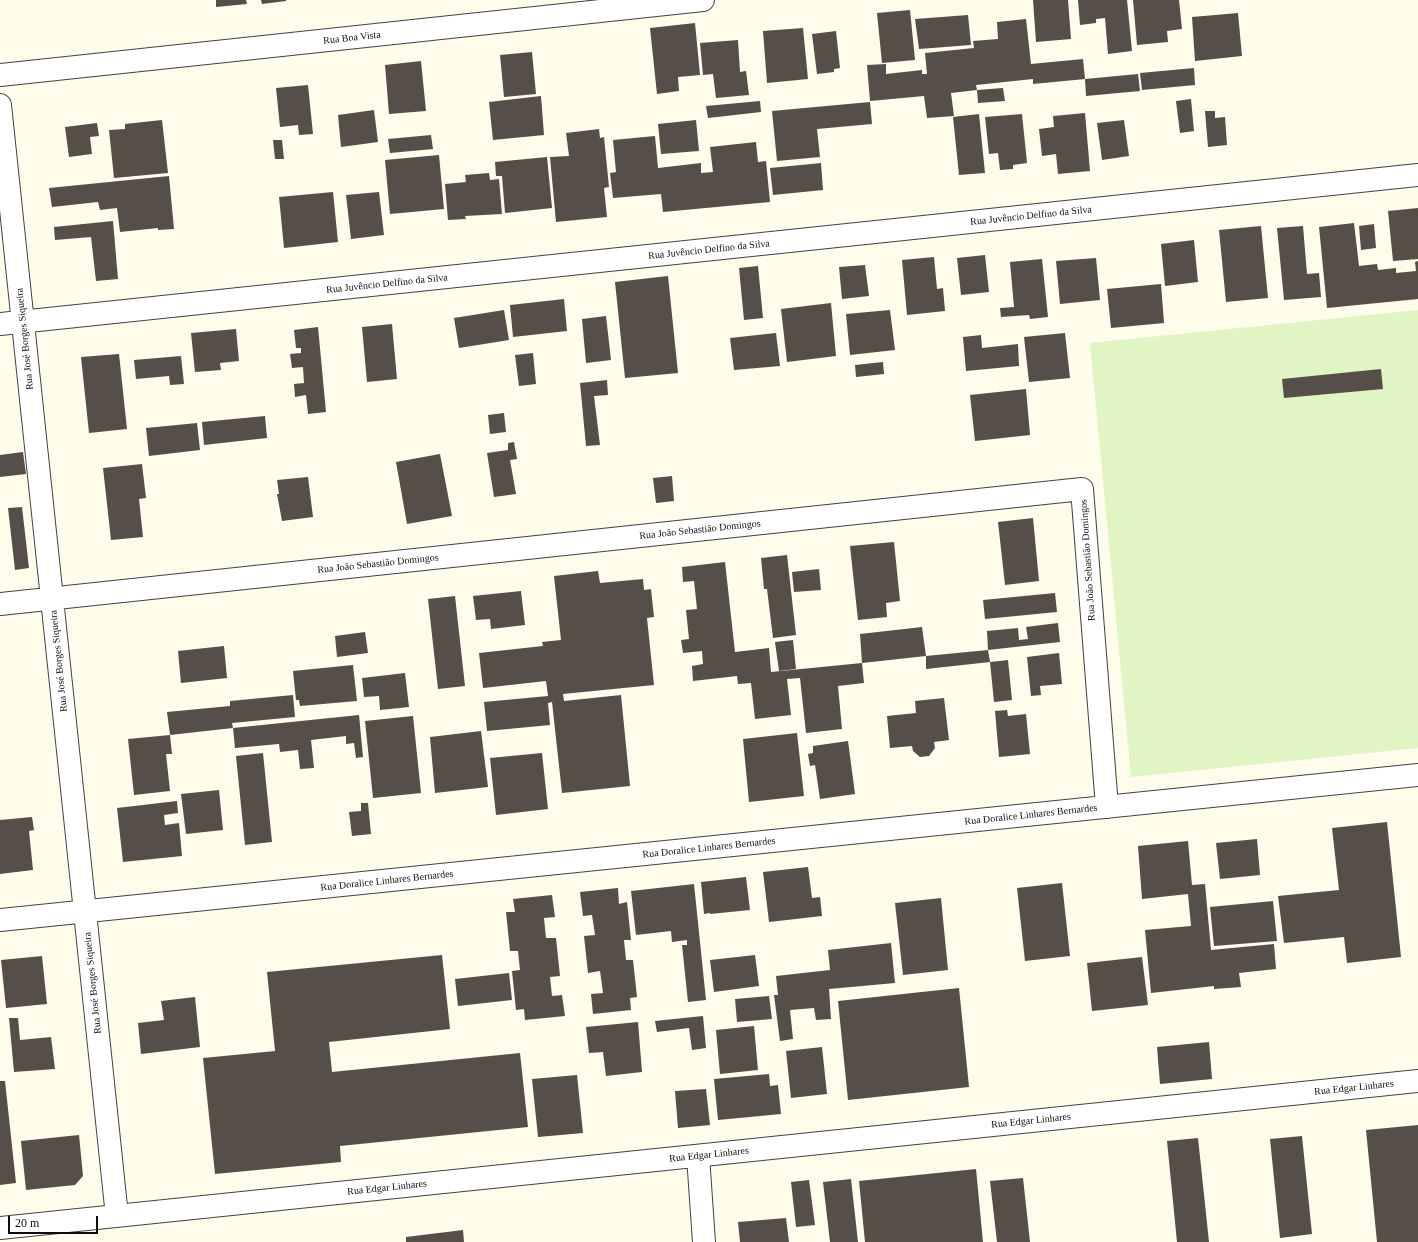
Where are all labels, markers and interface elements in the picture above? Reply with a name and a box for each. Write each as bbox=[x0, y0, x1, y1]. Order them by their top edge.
street label: Rua Boa Vista bbox=[323, 29, 381, 47]
street label: Rua Juvêncio Delfino da Silva bbox=[970, 204, 1092, 228]
street label: Rua Juvêncio Delfino da Silva bbox=[648, 238, 770, 262]
street label: Rua Juvêncio Delfino da Silva bbox=[326, 272, 448, 296]
street label: Rua José Borges Siqueira bbox=[14, 288, 36, 390]
street label: Rua João Sebastião Domingos bbox=[1078, 499, 1098, 621]
street label: Rua João Sebastião Domingos bbox=[639, 518, 761, 542]
street label: Rua João Sebastião Domingos bbox=[317, 552, 439, 576]
street label: Rua José Borges Siqueira bbox=[48, 610, 70, 712]
street label: Rua Doralice Linhares Bernardes bbox=[964, 802, 1098, 828]
street label: Rua Doralice Linhares Bernardes bbox=[642, 835, 776, 861]
street label: Rua Doralice Linhares Bernardes bbox=[320, 868, 454, 894]
street label: Rua José Borges Siqueira bbox=[82, 932, 104, 1034]
street label: Rua Edgar Linhares bbox=[1314, 1078, 1394, 1098]
street label: Rua Edgar Linhares bbox=[991, 1111, 1071, 1131]
street label: Rua Edgar Linhares bbox=[669, 1145, 749, 1165]
street label: Rua Edgar Linhares bbox=[347, 1178, 427, 1198]
scale bar bbox=[10, 1208, 100, 1234]
text: 20 m bbox=[15, 1216, 39, 1230]

